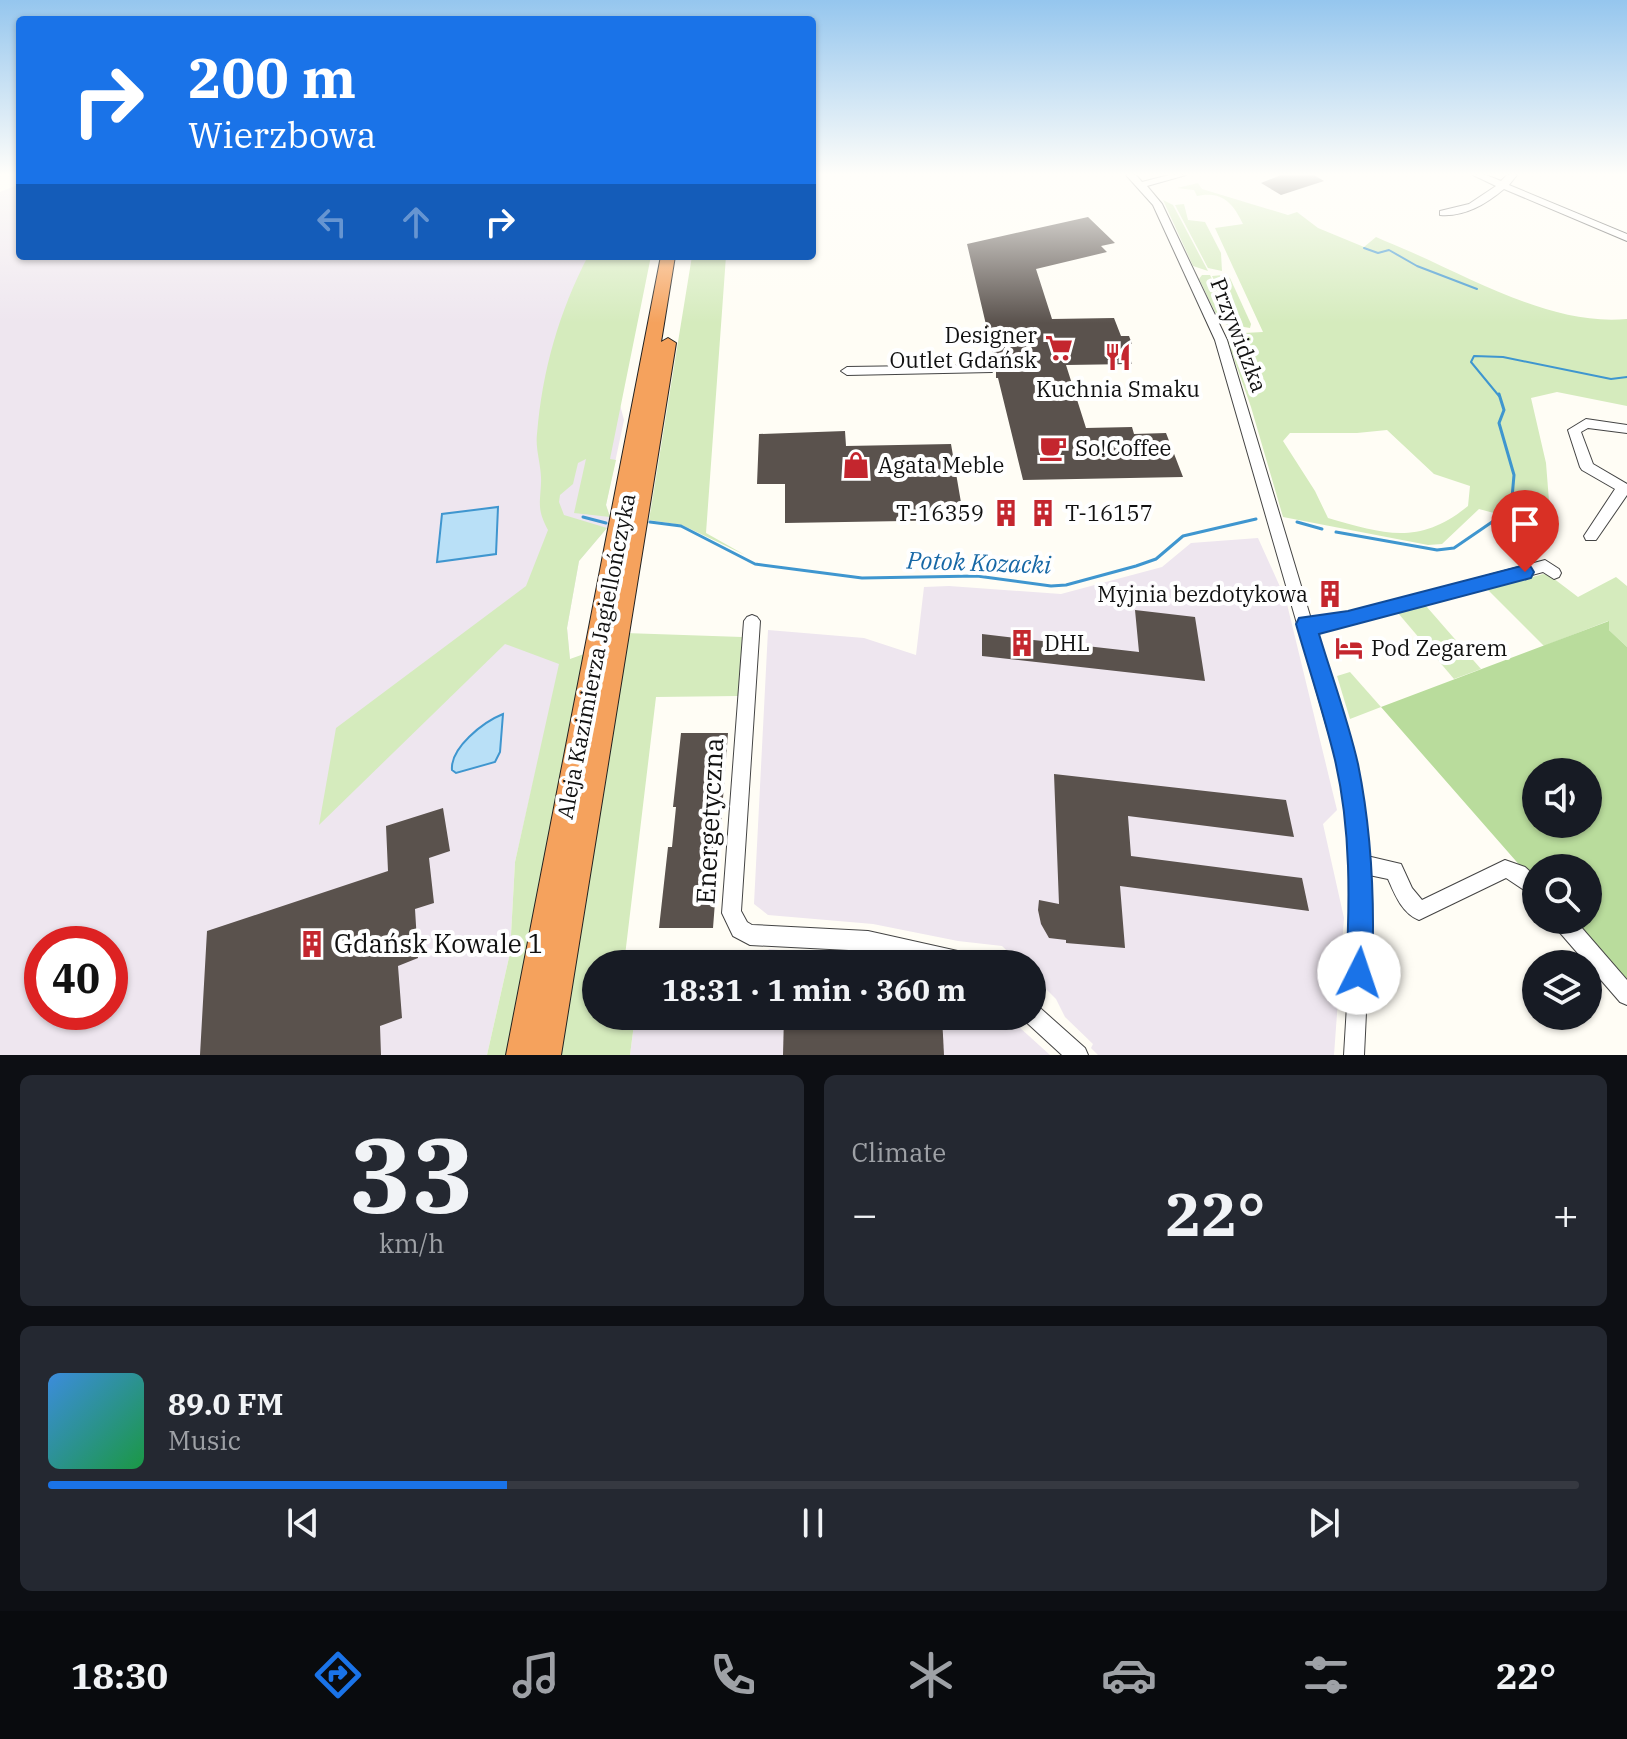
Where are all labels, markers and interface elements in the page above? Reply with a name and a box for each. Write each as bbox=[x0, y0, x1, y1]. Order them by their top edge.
text: 200 m bbox=[188, 41, 356, 113]
icon: right bbox=[56, 48, 160, 152]
text: Wierzbowa bbox=[188, 111, 376, 158]
icon: left bbox=[310, 200, 354, 244]
icon: ahead bbox=[394, 200, 438, 244]
icon: right bbox=[478, 200, 522, 244]
street label: Przywidzka bbox=[1204, 274, 1275, 396]
place label: Designer Outlet Gdańsk bbox=[889, 320, 1037, 374]
supermarket icon: Designer Outlet Gdańsk bbox=[1044, 333, 1074, 363]
restaurant icon: Kuchnia Smaku bbox=[1103, 342, 1133, 372]
place label: Kuchnia Smaku bbox=[1036, 374, 1200, 403]
cafe icon: So!Coffee bbox=[1038, 433, 1068, 463]
place label: So!Coffee bbox=[1075, 433, 1171, 462]
shop icon: Agata Meble bbox=[841, 450, 871, 480]
place label: Agata Meble bbox=[878, 450, 1004, 479]
street label: Aleja Kazimierza Jagiellończyka bbox=[550, 490, 641, 821]
pin bbox=[1491, 490, 1559, 572]
place label: T-16359 bbox=[896, 498, 984, 527]
building icon: T-16359 bbox=[991, 498, 1021, 528]
building icon: T-16157 bbox=[1028, 498, 1058, 528]
place label: T-16157 bbox=[1065, 498, 1153, 527]
icon: arrive bbox=[1503, 502, 1547, 546]
water label: Potok Kozacki bbox=[905, 543, 1053, 581]
place label: Myjnia bezdotykowa bbox=[1097, 579, 1308, 608]
building icon: Myjnia bezdotykowa bbox=[1315, 579, 1345, 609]
building icon: DHL bbox=[1007, 628, 1037, 658]
place label: DHL bbox=[1044, 628, 1090, 657]
hotel icon: Pod Zegarem bbox=[1334, 633, 1364, 663]
place label: Pod Zegarem bbox=[1371, 633, 1508, 662]
street label: Energetyczna bbox=[688, 737, 730, 905]
map controls bbox=[1522, 758, 1602, 1030]
button: sound bbox=[1522, 758, 1602, 838]
button: search bbox=[1522, 854, 1602, 934]
speed limit sign: 40 bbox=[24, 926, 128, 1030]
place label: Gdańsk Kowale 1 bbox=[334, 926, 543, 960]
building icon: Gdańsk Kowale 1 bbox=[297, 929, 327, 959]
position arrow bbox=[1317, 931, 1401, 1015]
button: layers bbox=[1522, 950, 1602, 1030]
text: 18:31 · 1 min · 360 m bbox=[662, 970, 966, 1009]
text: 33 bbox=[349, 1106, 474, 1242]
text: Climate bbox=[852, 1135, 946, 1169]
text: 22° bbox=[1165, 1174, 1265, 1253]
text: − bbox=[852, 1185, 878, 1242]
text: + bbox=[1553, 1185, 1579, 1242]
text: km/h bbox=[379, 1226, 445, 1260]
text: 89.0 FM bbox=[168, 1384, 283, 1423]
text: Music bbox=[168, 1423, 241, 1457]
icon: previous bbox=[281, 1501, 325, 1545]
icon: pause bbox=[791, 1501, 835, 1545]
icon: next bbox=[1302, 1501, 1346, 1545]
icon: directions bbox=[310, 1647, 366, 1703]
icon: music bbox=[508, 1647, 564, 1703]
icon: phone bbox=[705, 1647, 761, 1703]
icon: climate bbox=[903, 1647, 959, 1703]
icon: car bbox=[1101, 1647, 1157, 1703]
icon: filters bbox=[1298, 1647, 1354, 1703]
text: 18:30 bbox=[71, 1652, 168, 1699]
text: 22° bbox=[1496, 1652, 1556, 1699]

